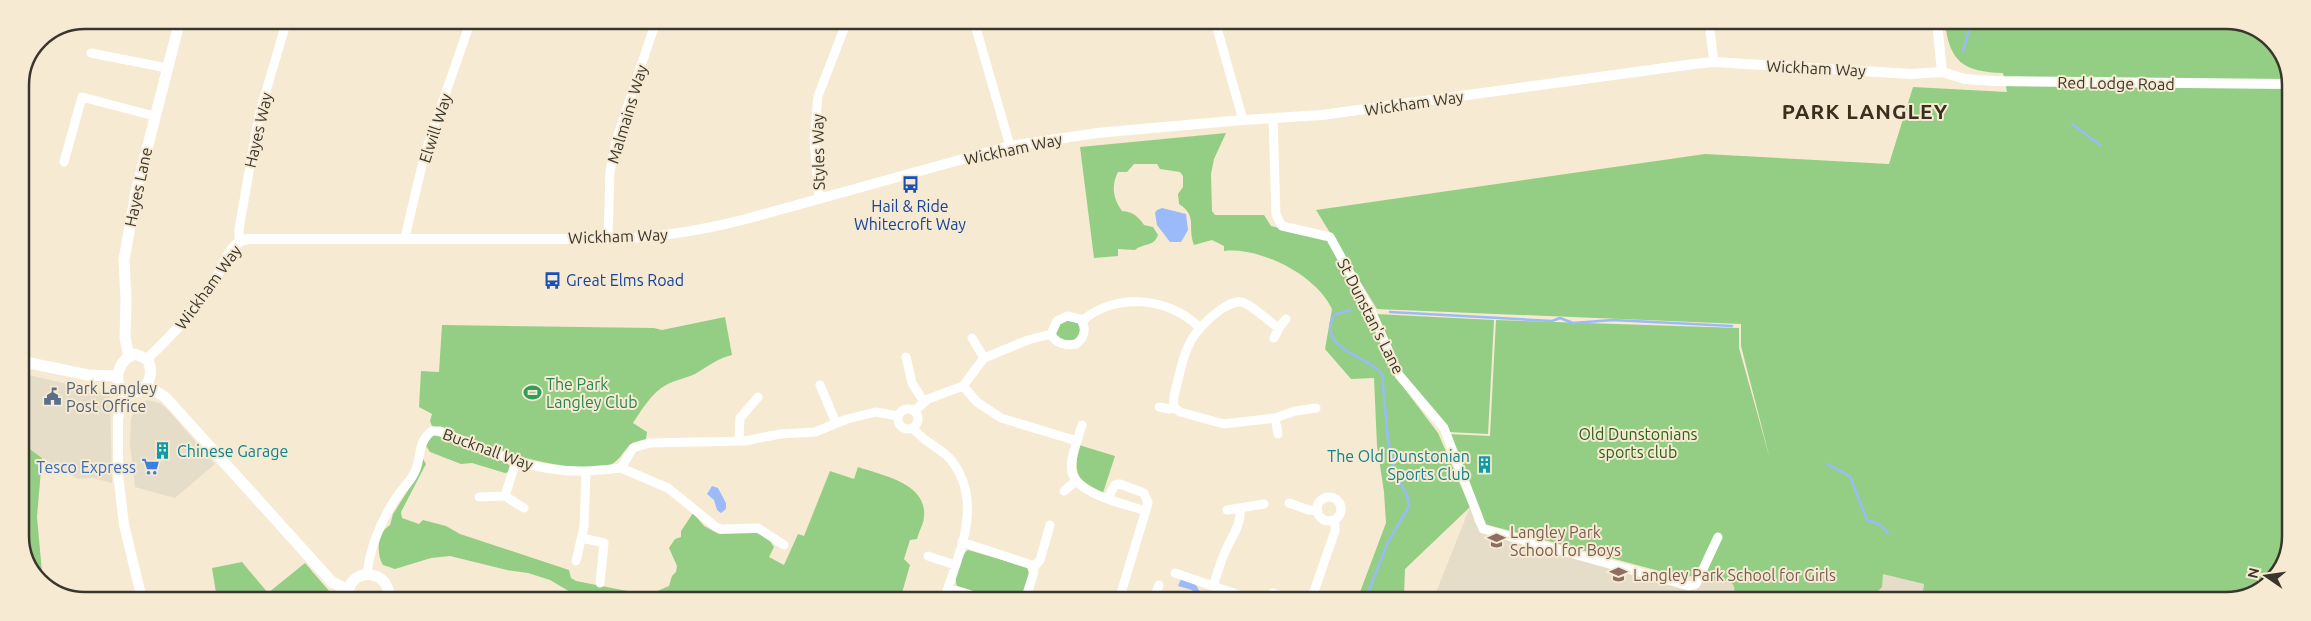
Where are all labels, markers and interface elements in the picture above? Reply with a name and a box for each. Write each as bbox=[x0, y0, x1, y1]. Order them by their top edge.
street label: Wickham Way bbox=[1766, 56, 1867, 80]
street label: Malmains Way bbox=[603, 62, 651, 166]
street label: Red Lodge Road bbox=[2057, 73, 2175, 93]
street label: Wickham Way bbox=[1363, 87, 1465, 119]
street label: Hayes Way bbox=[241, 90, 275, 169]
street label: Elwill Way bbox=[415, 91, 455, 165]
district label: PARK LANGLEY bbox=[1782, 99, 1948, 123]
street label: Styles Way bbox=[808, 113, 828, 190]
street label: Wickham Way bbox=[962, 130, 1064, 168]
street label: Hayes Lane bbox=[121, 146, 155, 228]
bus stop icon: Hail & Ride Whitecroft Way bbox=[900, 175, 920, 195]
place label: Hail & Ride Whitecroft Way bbox=[854, 197, 966, 233]
street label: Wickham Way bbox=[568, 225, 668, 247]
street label: Wickham Way bbox=[171, 241, 245, 333]
street label: St Dunstan's Lane bbox=[1334, 255, 1408, 377]
bus stop icon: Great Elms Road bbox=[542, 270, 562, 290]
place label: Great Elms Road bbox=[566, 271, 684, 289]
place label: The Park Langley Club bbox=[546, 375, 638, 411]
place label: Park Langley Post Office bbox=[66, 379, 157, 415]
sports icon: The Park Langley Club bbox=[522, 383, 542, 403]
public building icon: Park Langley Post Office bbox=[42, 387, 62, 407]
street label: Bucknall Way bbox=[440, 424, 536, 474]
park label: Old Dunstonians sports club bbox=[1578, 425, 1698, 461]
building icon: Chinese Garage bbox=[153, 441, 173, 461]
place label: Chinese Garage bbox=[177, 442, 288, 460]
place label: The Old Dunstonian Sports Club bbox=[1327, 447, 1470, 483]
building icon: The Old Dunstonian Sports Club bbox=[1474, 455, 1494, 475]
supermarket icon: Tesco Express bbox=[140, 457, 160, 477]
place label: Tesco Express bbox=[36, 458, 136, 476]
place label: Langley Park School for Boys bbox=[1510, 523, 1621, 559]
school or university icon: Langley Park School for Boys bbox=[1486, 531, 1506, 551]
north arrow bbox=[2241, 551, 2291, 601]
school or university icon: Langley Park School for Girls bbox=[1609, 565, 1629, 585]
place label: Langley Park School for Girls bbox=[1633, 566, 1836, 584]
text: N bbox=[2244, 566, 2262, 580]

